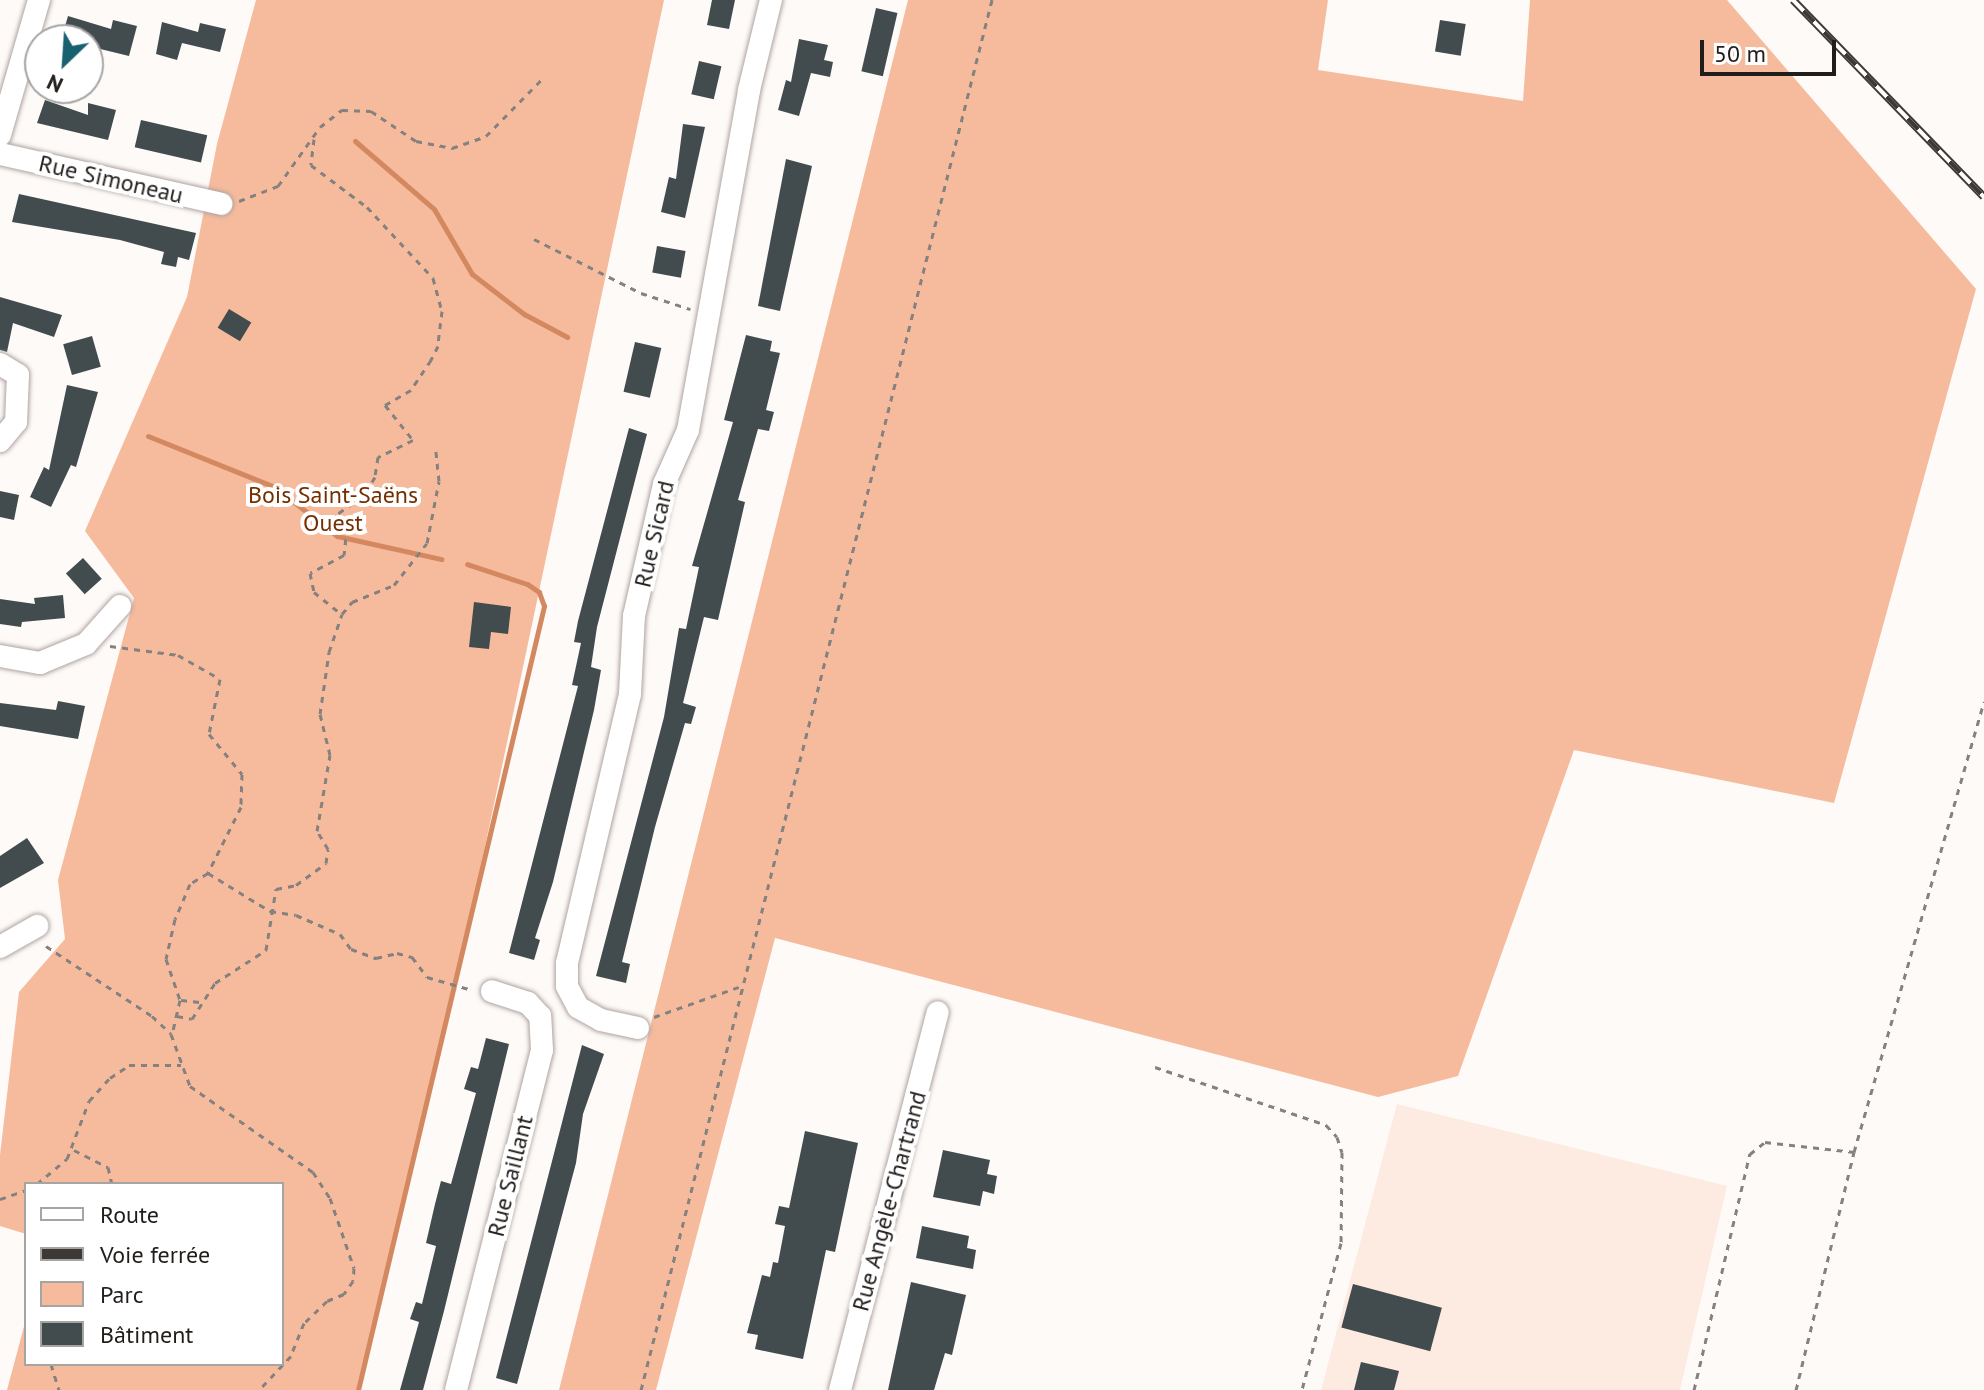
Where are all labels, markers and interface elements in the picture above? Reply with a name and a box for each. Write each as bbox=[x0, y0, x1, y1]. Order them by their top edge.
north arrow bbox=[24, 24, 104, 104]
scale bar bbox=[1704, 24, 1840, 74]
text: 50 m bbox=[1714, 38, 1766, 69]
text: N bbox=[42, 68, 67, 100]
street label: Rue Simoneau bbox=[36, 148, 186, 210]
street label: Rue Sicard bbox=[628, 478, 680, 590]
park label: Bois Saint-Saëns Ouest bbox=[248, 481, 418, 537]
street label: Rue Angèle-Chartrand bbox=[846, 1087, 932, 1315]
street label: Rue Saillant bbox=[481, 1112, 539, 1240]
legend bbox=[24, 1182, 284, 1366]
text: Route bbox=[100, 1199, 159, 1230]
text: Voie ferrée bbox=[100, 1239, 210, 1270]
text: Parc bbox=[100, 1279, 143, 1310]
text: Bâtiment bbox=[100, 1319, 193, 1350]

